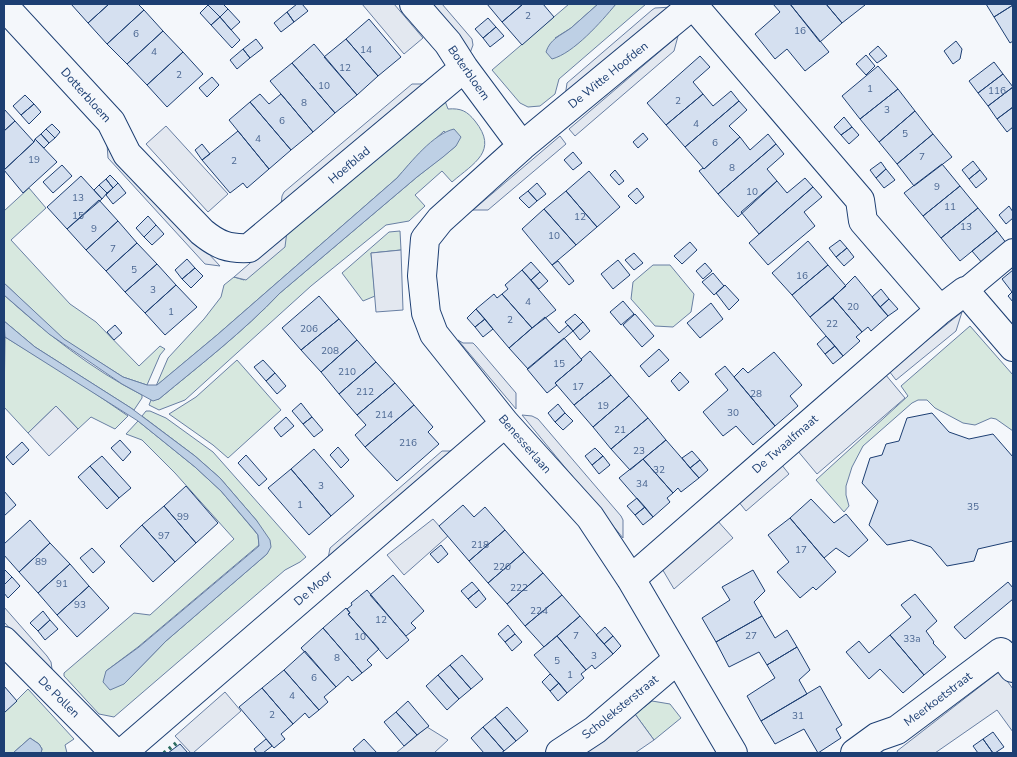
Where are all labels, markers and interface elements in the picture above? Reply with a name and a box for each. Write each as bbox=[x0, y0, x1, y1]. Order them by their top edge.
house number: 2 bbox=[525, 9, 531, 23]
house number: 16 bbox=[794, 24, 806, 38]
house number: 6 bbox=[133, 27, 139, 41]
street label: De Witte Hoofden bbox=[565, 38, 651, 112]
street label: Boterbloem bbox=[444, 42, 494, 104]
house number: 14 bbox=[360, 43, 372, 57]
house number: 4 bbox=[151, 45, 157, 59]
house number: 12 bbox=[339, 61, 351, 75]
street label: Dotterbloem bbox=[57, 64, 115, 126]
house number: 2 bbox=[176, 68, 182, 82]
house number: 10 bbox=[318, 79, 330, 93]
house number: 1 bbox=[867, 82, 873, 96]
house number: 116 bbox=[988, 84, 1006, 98]
house number: 2 bbox=[675, 94, 681, 108]
house number: 8 bbox=[301, 96, 307, 110]
house number: 3 bbox=[884, 103, 890, 117]
house number: 6 bbox=[279, 114, 285, 128]
house number: 4 bbox=[693, 117, 699, 131]
house number: 5 bbox=[902, 127, 908, 141]
house number: 4 bbox=[255, 132, 261, 146]
house number: 6 bbox=[712, 136, 718, 150]
street label: Hoefblad bbox=[325, 143, 373, 187]
house number: 7 bbox=[919, 150, 925, 164]
house number: 19 bbox=[28, 153, 40, 167]
house number: 2 bbox=[231, 154, 237, 168]
house number: 8 bbox=[729, 161, 735, 175]
house number: 9 bbox=[934, 180, 940, 194]
house number: 10 bbox=[746, 185, 758, 199]
house number: 13 bbox=[72, 191, 84, 205]
house number: 11 bbox=[944, 200, 956, 214]
house number: 15 bbox=[72, 209, 84, 223]
house number: 12 bbox=[574, 210, 586, 224]
house number: 13 bbox=[960, 220, 972, 234]
house number: 9 bbox=[91, 222, 97, 236]
house number: 10 bbox=[548, 229, 560, 243]
house number: 7 bbox=[110, 242, 116, 256]
house number: 5 bbox=[131, 263, 137, 277]
house number: 16 bbox=[796, 269, 808, 283]
house number: 3 bbox=[150, 283, 156, 297]
house number: 4 bbox=[525, 295, 531, 309]
house number: 20 bbox=[847, 300, 859, 314]
house number: 1 bbox=[168, 305, 174, 319]
house number: 2 bbox=[507, 313, 513, 327]
house number: 22 bbox=[826, 317, 838, 331]
house number: 206 bbox=[300, 322, 318, 336]
house number: 208 bbox=[321, 344, 339, 358]
house number: 15 bbox=[553, 357, 565, 371]
house number: 210 bbox=[338, 365, 356, 379]
house number: 17 bbox=[572, 380, 584, 394]
house number: 212 bbox=[356, 385, 374, 399]
house number: 28 bbox=[750, 387, 762, 401]
house number: 19 bbox=[597, 399, 609, 413]
house number: 30 bbox=[727, 406, 739, 420]
house number: 214 bbox=[375, 408, 393, 422]
street label: De Twaalfmaat bbox=[749, 410, 822, 477]
street label: Benesserlaan bbox=[495, 411, 555, 477]
house number: 21 bbox=[614, 423, 626, 437]
house number: 216 bbox=[399, 436, 417, 450]
house number: 23 bbox=[633, 444, 645, 458]
house number: 32 bbox=[653, 463, 665, 477]
house number: 34 bbox=[636, 477, 648, 491]
house number: 3 bbox=[318, 479, 324, 493]
house number: 1 bbox=[297, 498, 303, 512]
house number: 35 bbox=[967, 500, 979, 514]
house number: 99 bbox=[177, 510, 189, 524]
house number: 97 bbox=[158, 529, 170, 543]
house number: 218 bbox=[471, 538, 489, 552]
house number: 17 bbox=[795, 543, 807, 557]
house number: 89 bbox=[35, 555, 47, 569]
house number: 220 bbox=[493, 560, 511, 574]
street label: De Moor bbox=[290, 566, 336, 609]
house number: 91 bbox=[56, 577, 68, 591]
house number: 222 bbox=[510, 581, 528, 595]
house number: 93 bbox=[74, 598, 86, 612]
house number: 224 bbox=[530, 604, 548, 618]
house number: 12 bbox=[375, 613, 387, 627]
house number: 7 bbox=[573, 629, 579, 643]
house number: 27 bbox=[745, 629, 757, 643]
house number: 10 bbox=[354, 630, 366, 644]
house number: 33a bbox=[903, 632, 921, 646]
house number: 3 bbox=[591, 649, 597, 663]
house number: 8 bbox=[334, 651, 340, 665]
house number: 5 bbox=[554, 654, 560, 668]
house number: 1 bbox=[567, 668, 573, 682]
street label: Meerkoetstraat bbox=[901, 668, 976, 730]
house number: 6 bbox=[311, 671, 317, 685]
street label: Scholeksterstraat bbox=[579, 671, 662, 743]
street label: De Pollen bbox=[35, 673, 83, 721]
house number: 4 bbox=[289, 689, 295, 703]
house number: 2 bbox=[269, 708, 275, 722]
house number: 31 bbox=[792, 709, 804, 723]

